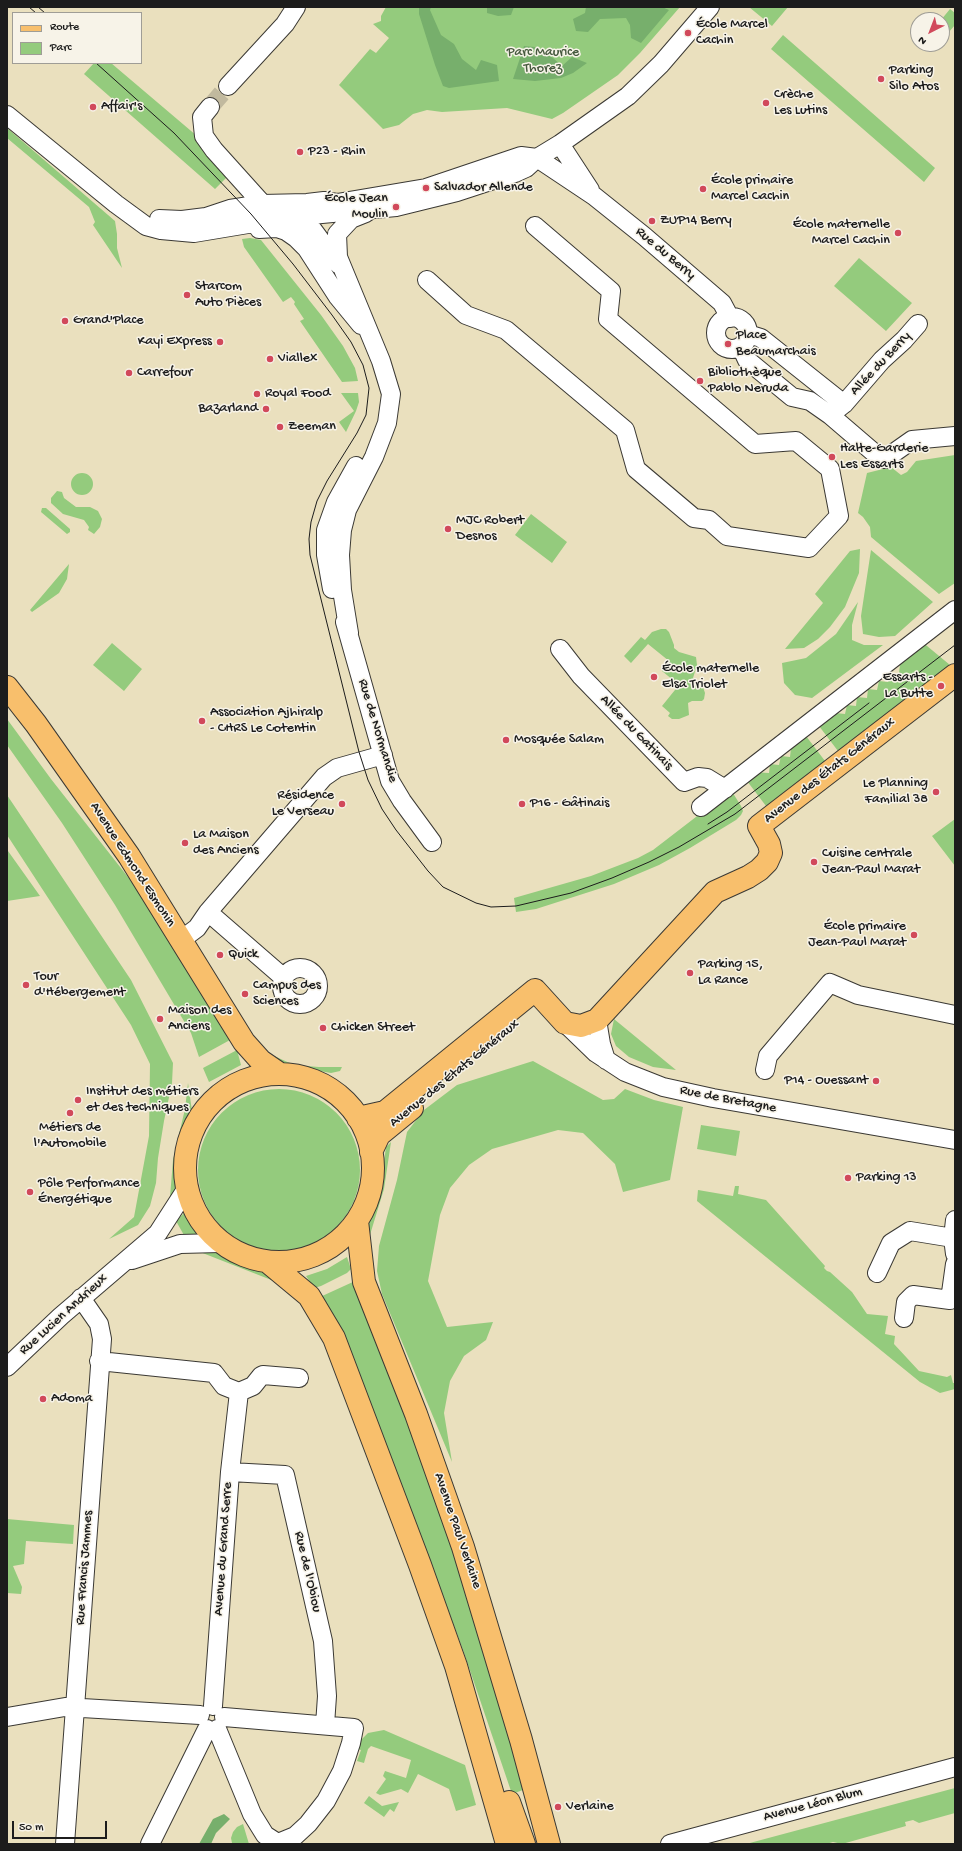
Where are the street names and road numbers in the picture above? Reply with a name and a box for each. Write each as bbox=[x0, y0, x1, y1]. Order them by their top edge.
street label: Rue du Berry bbox=[631, 224, 699, 284]
street label: Allée du Berry bbox=[847, 328, 915, 400]
street label: Rue de Normandie bbox=[353, 677, 401, 785]
street label: Allée du Gatinais bbox=[596, 692, 676, 774]
street label: Avenue des États Généraux bbox=[761, 714, 899, 828]
street label: Avenue Edmond Esmonin bbox=[85, 800, 179, 930]
street label: Avenue des États Généraux bbox=[387, 1016, 523, 1132]
street label: Rue de Bretagne bbox=[678, 1082, 778, 1118]
street label: Rue Lucien Andrieux bbox=[16, 1271, 112, 1359]
street label: Avenue Paul Verlaine bbox=[429, 1471, 485, 1591]
street label: Avenue du Grand Serre bbox=[211, 1482, 237, 1616]
street label: Rue Francis Jammes bbox=[73, 1510, 97, 1626]
street label: Rue de l'Obiou bbox=[290, 1530, 324, 1614]
street label: Avenue Léon Blum bbox=[762, 1784, 864, 1826]

